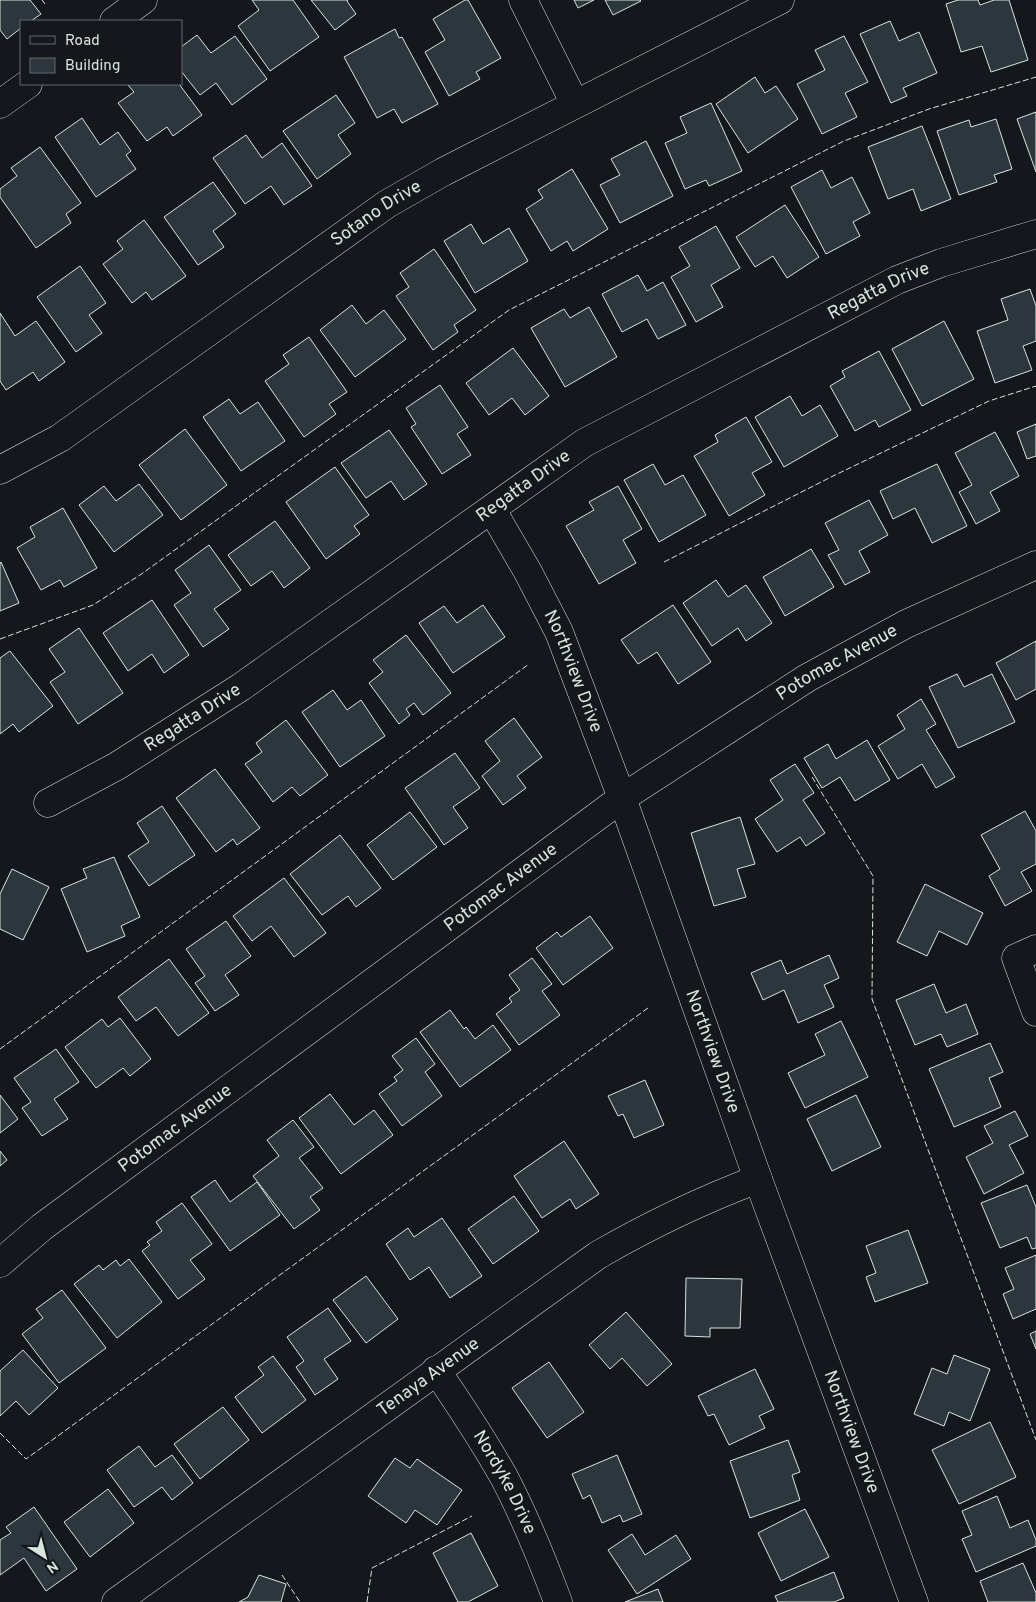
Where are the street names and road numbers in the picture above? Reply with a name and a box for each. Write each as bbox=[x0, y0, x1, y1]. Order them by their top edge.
street label: Sotano Drive bbox=[327, 175, 426, 252]
street label: Regatta Drive bbox=[824, 257, 933, 326]
street label: Regatta Drive bbox=[472, 445, 575, 527]
street label: Northview Drive bbox=[538, 606, 608, 736]
street label: Potomac Avenue bbox=[772, 619, 902, 706]
street label: Regatta Drive bbox=[140, 678, 245, 757]
street label: Potomac Avenue bbox=[439, 838, 562, 937]
street label: Northview Drive bbox=[680, 987, 745, 1116]
street label: Potomac Avenue bbox=[114, 1079, 237, 1178]
street label: Tenaya Avenue bbox=[373, 1332, 484, 1422]
street label: Northview Drive bbox=[818, 1367, 885, 1497]
street label: Nordyke Drive bbox=[467, 1426, 541, 1538]

